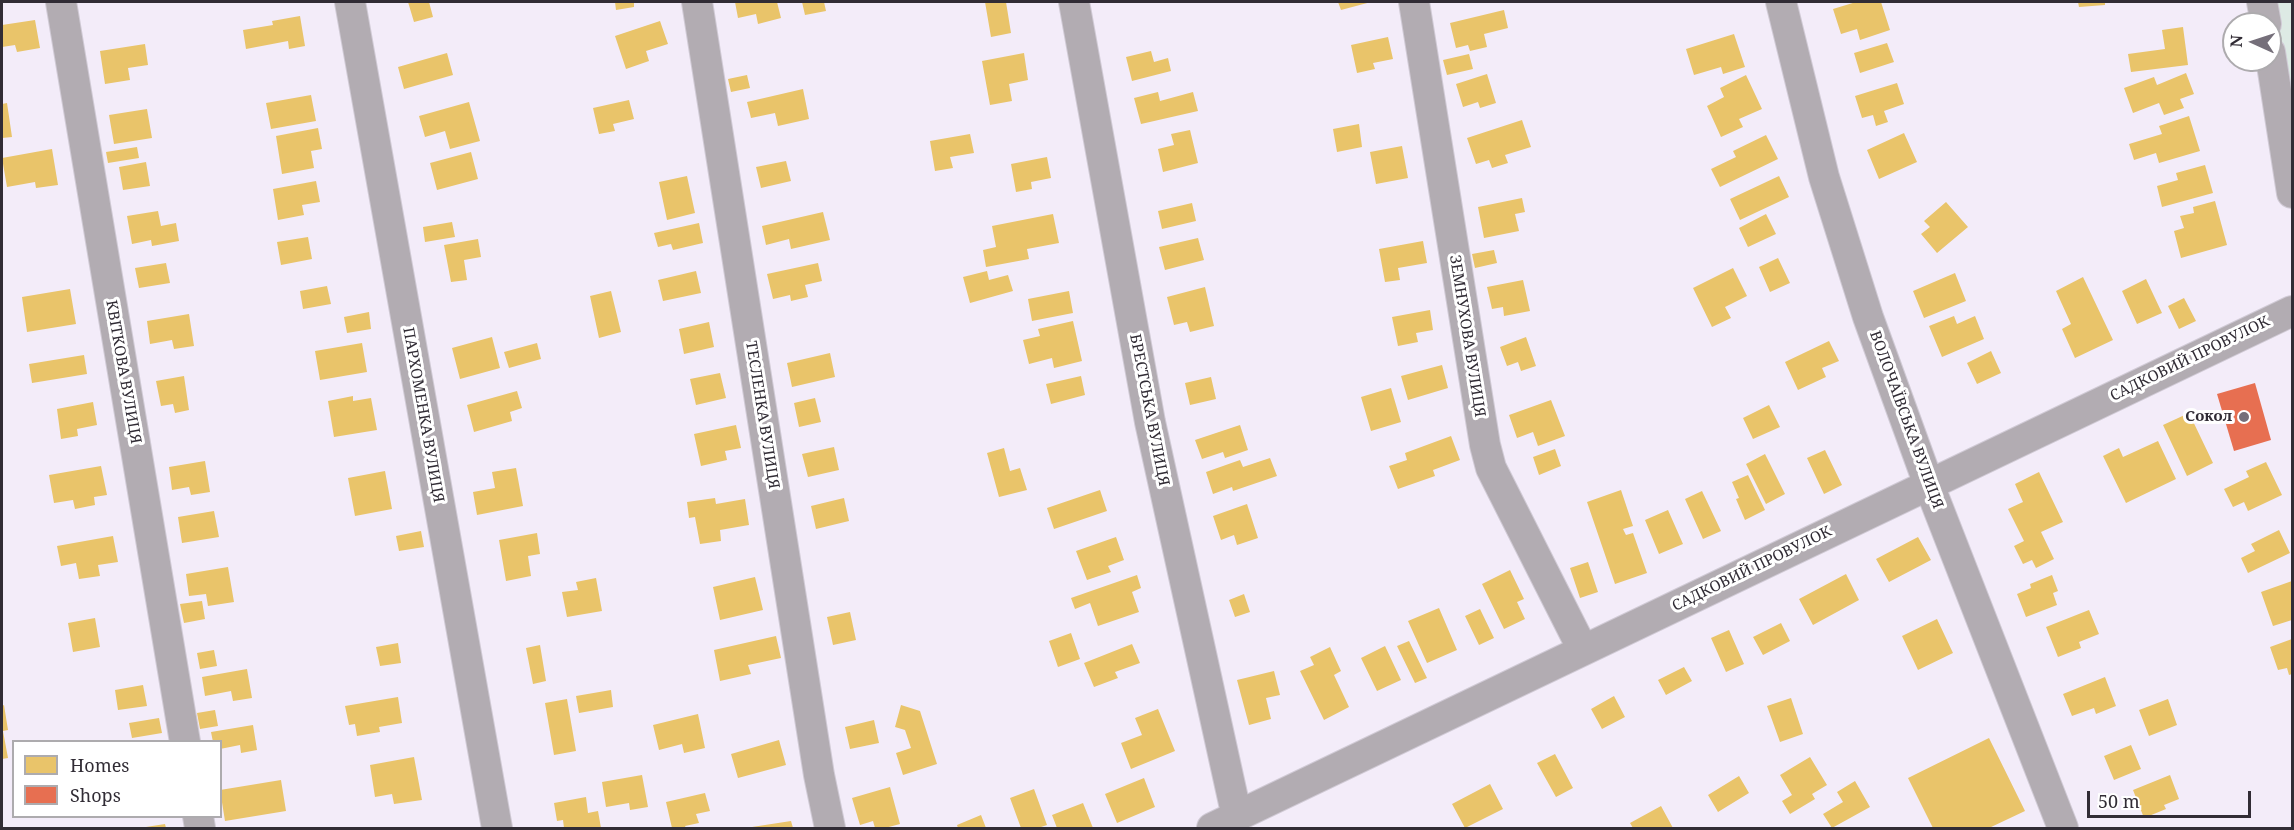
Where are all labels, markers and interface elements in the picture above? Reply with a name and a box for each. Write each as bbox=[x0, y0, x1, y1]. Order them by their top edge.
north arrow bbox=[2222, 12, 2282, 72]
text: N bbox=[2225, 34, 2247, 48]
street label: ЗЕМНУХОВА ВУЛИЦЯ bbox=[1445, 254, 1489, 418]
street label: КВІТКОВА ВУЛИЦЯ bbox=[101, 299, 145, 445]
street label: САДКОВИЙ ПРОВУЛОК bbox=[2108, 313, 2272, 405]
street label: ПАРХОМЕНКА ВУЛИЦЯ bbox=[399, 326, 447, 504]
street label: ВОЛОЧАЇВСЬКА ВУЛИЦЯ bbox=[1865, 329, 1947, 511]
street label: БРЕСТСЬКА ВУЛИЦЯ bbox=[1125, 332, 1173, 488]
street label: ТЕСЛЕНКА ВУЛИЦЯ bbox=[741, 340, 783, 490]
place label: Сокол bbox=[2185, 408, 2232, 426]
marker: Сокол bbox=[2237, 410, 2251, 424]
street label: САДКОВИЙ ПРОВУЛОК bbox=[1670, 523, 1834, 615]
legend bbox=[12, 740, 222, 818]
text: Homes bbox=[70, 753, 129, 777]
scale bar bbox=[2090, 779, 2254, 817]
text: Shops bbox=[70, 783, 121, 807]
text: 50 m bbox=[2098, 789, 2140, 813]

